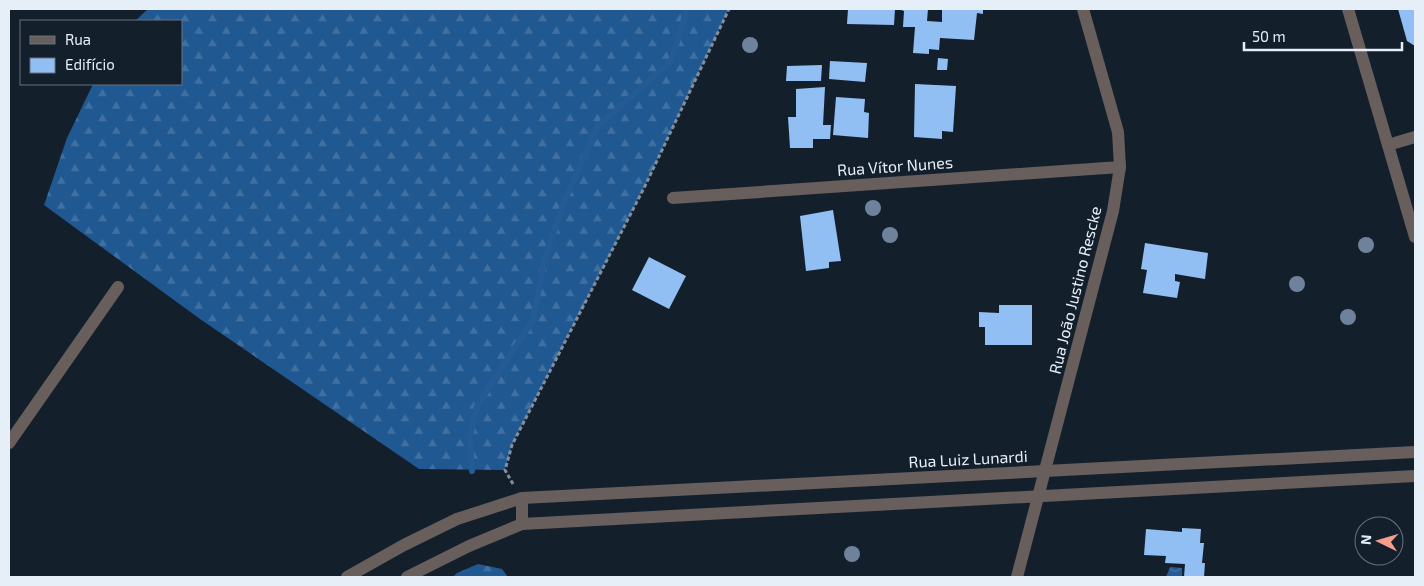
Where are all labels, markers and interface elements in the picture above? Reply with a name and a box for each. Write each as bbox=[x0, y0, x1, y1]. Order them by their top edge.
legend bbox=[20, 20, 182, 85]
scale bar bbox=[1244, 20, 1402, 52]
text: 50 m bbox=[1252, 27, 1286, 45]
text: Rua bbox=[65, 30, 91, 48]
text: Edifício bbox=[65, 55, 115, 73]
street label: Rua Vítor Nunes bbox=[836, 152, 953, 179]
street label: Rua João Justino Rescke bbox=[1044, 204, 1105, 376]
street label: Rua Luiz Lunardi bbox=[908, 446, 1028, 471]
north arrow bbox=[1354, 516, 1404, 566]
text: N bbox=[1357, 534, 1374, 546]

